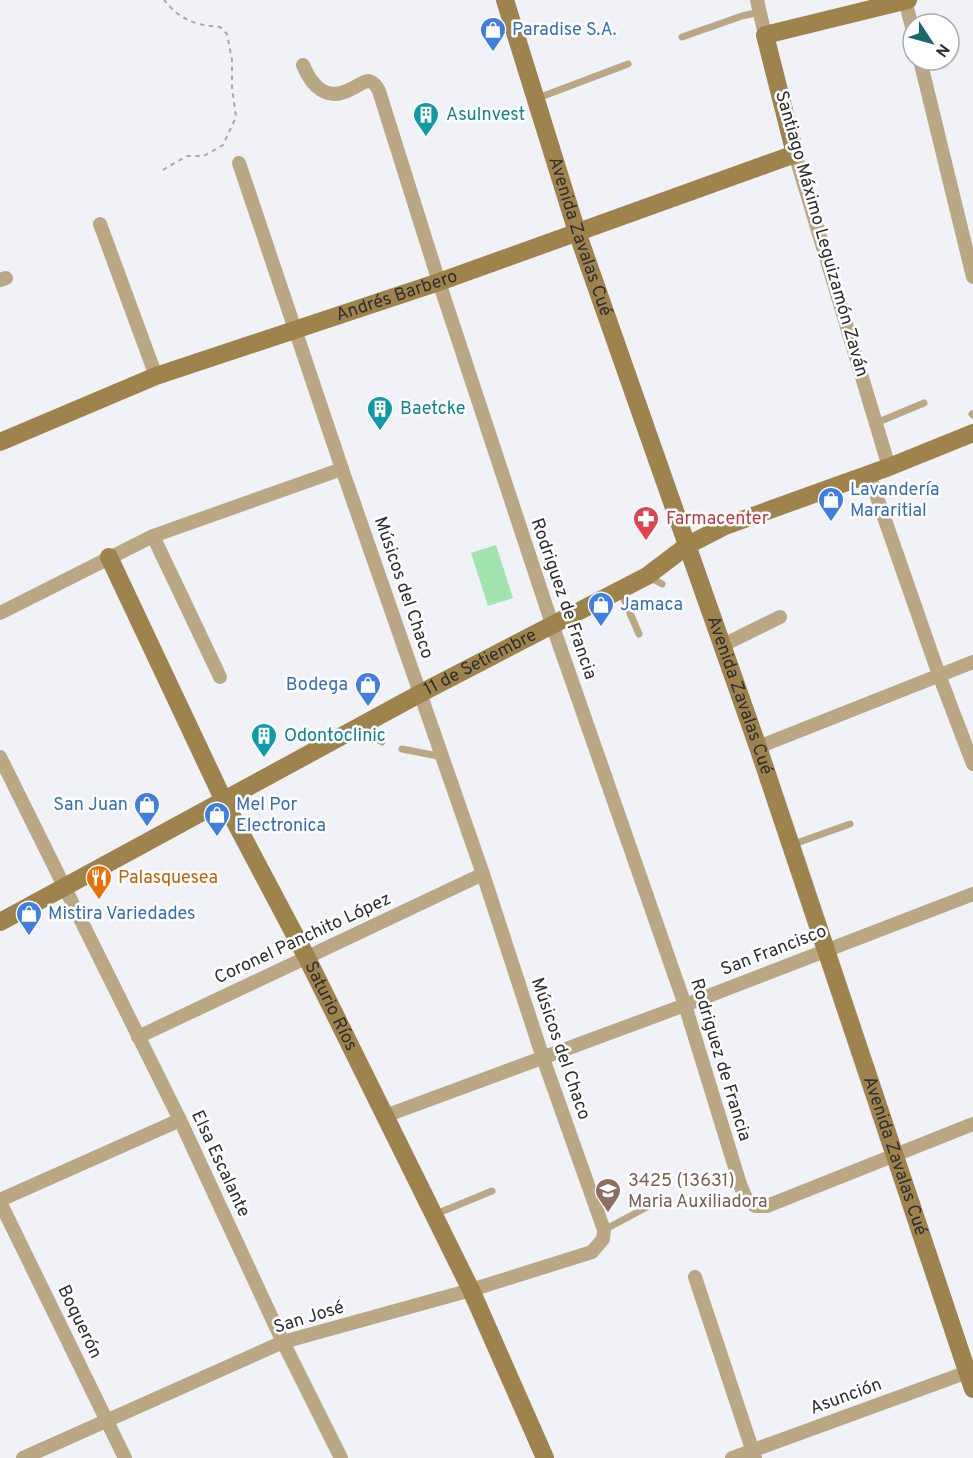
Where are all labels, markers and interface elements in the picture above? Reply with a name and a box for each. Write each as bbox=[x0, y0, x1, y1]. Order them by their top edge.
north arrow bbox=[901, 12, 961, 72]
shop icon: Paradise S.A. bbox=[478, 15, 508, 53]
place label: Paradise S.A. bbox=[512, 19, 617, 42]
text: N bbox=[930, 39, 953, 60]
street label: Santiago Máximo Leguizamón Zaván bbox=[769, 88, 873, 380]
building icon: AsuInvest bbox=[411, 100, 441, 138]
place label: AsuInvest bbox=[446, 104, 525, 127]
street label: Avenida Zavalas Cué bbox=[543, 154, 617, 319]
street label: Andrés Barbero bbox=[333, 265, 461, 327]
building icon: Baetcke bbox=[365, 394, 395, 432]
place label: Baetcke bbox=[400, 398, 466, 421]
place label: Lavandería Mararitial bbox=[850, 479, 939, 523]
shop icon: Lavandería Mararitial bbox=[816, 485, 846, 523]
pharmacy icon: Farmacenter bbox=[631, 504, 661, 542]
place label: Farmacenter bbox=[666, 508, 769, 531]
street label: Músicos del Chaco bbox=[368, 514, 438, 662]
street label: Rodriguez de Francia bbox=[525, 515, 601, 683]
shop icon: Jamaca bbox=[586, 590, 616, 628]
place label: Jamaca bbox=[620, 594, 683, 617]
street label: Avenida Zavalas Cué bbox=[701, 613, 778, 778]
street label: 11 de Setiembre bbox=[420, 624, 541, 701]
shop icon: Bodega bbox=[353, 670, 383, 708]
place label: Bodega bbox=[286, 674, 348, 697]
building icon: Odontoclinic bbox=[249, 721, 279, 759]
place label: Odontoclinic bbox=[284, 725, 386, 748]
shop icon: San Juan bbox=[132, 790, 162, 828]
place label: San Juan bbox=[53, 794, 128, 817]
place label: Mel Por Electronica bbox=[236, 794, 326, 838]
shop icon: Mel Por Electronica bbox=[202, 800, 232, 838]
restaurant icon: Palasquesea bbox=[84, 863, 114, 901]
place label: Palasquesea bbox=[118, 867, 218, 890]
street label: Coronel Panchito López bbox=[211, 888, 395, 990]
shop icon: Mistira Variedades bbox=[14, 899, 44, 937]
place label: Mistira Variedades bbox=[48, 903, 196, 926]
street label: San Francisco bbox=[718, 920, 830, 982]
street label: Saturio Ríos bbox=[299, 957, 363, 1055]
street label: Músicos del Chaco bbox=[525, 975, 595, 1123]
street label: Rodriguez de Francia bbox=[684, 976, 756, 1144]
street label: Avenida Zavalas Cué bbox=[858, 1073, 932, 1239]
street label: Elsa Escalante bbox=[185, 1107, 255, 1221]
place label: 3425 (13631) Maria Auxiliadora bbox=[628, 1170, 768, 1214]
school or university icon: 3425 (13631) Maria Auxiliadora bbox=[593, 1176, 623, 1214]
street label: Boquerón bbox=[51, 1281, 107, 1363]
street label: San José bbox=[271, 1296, 347, 1340]
street label: Asunción bbox=[807, 1373, 885, 1421]

